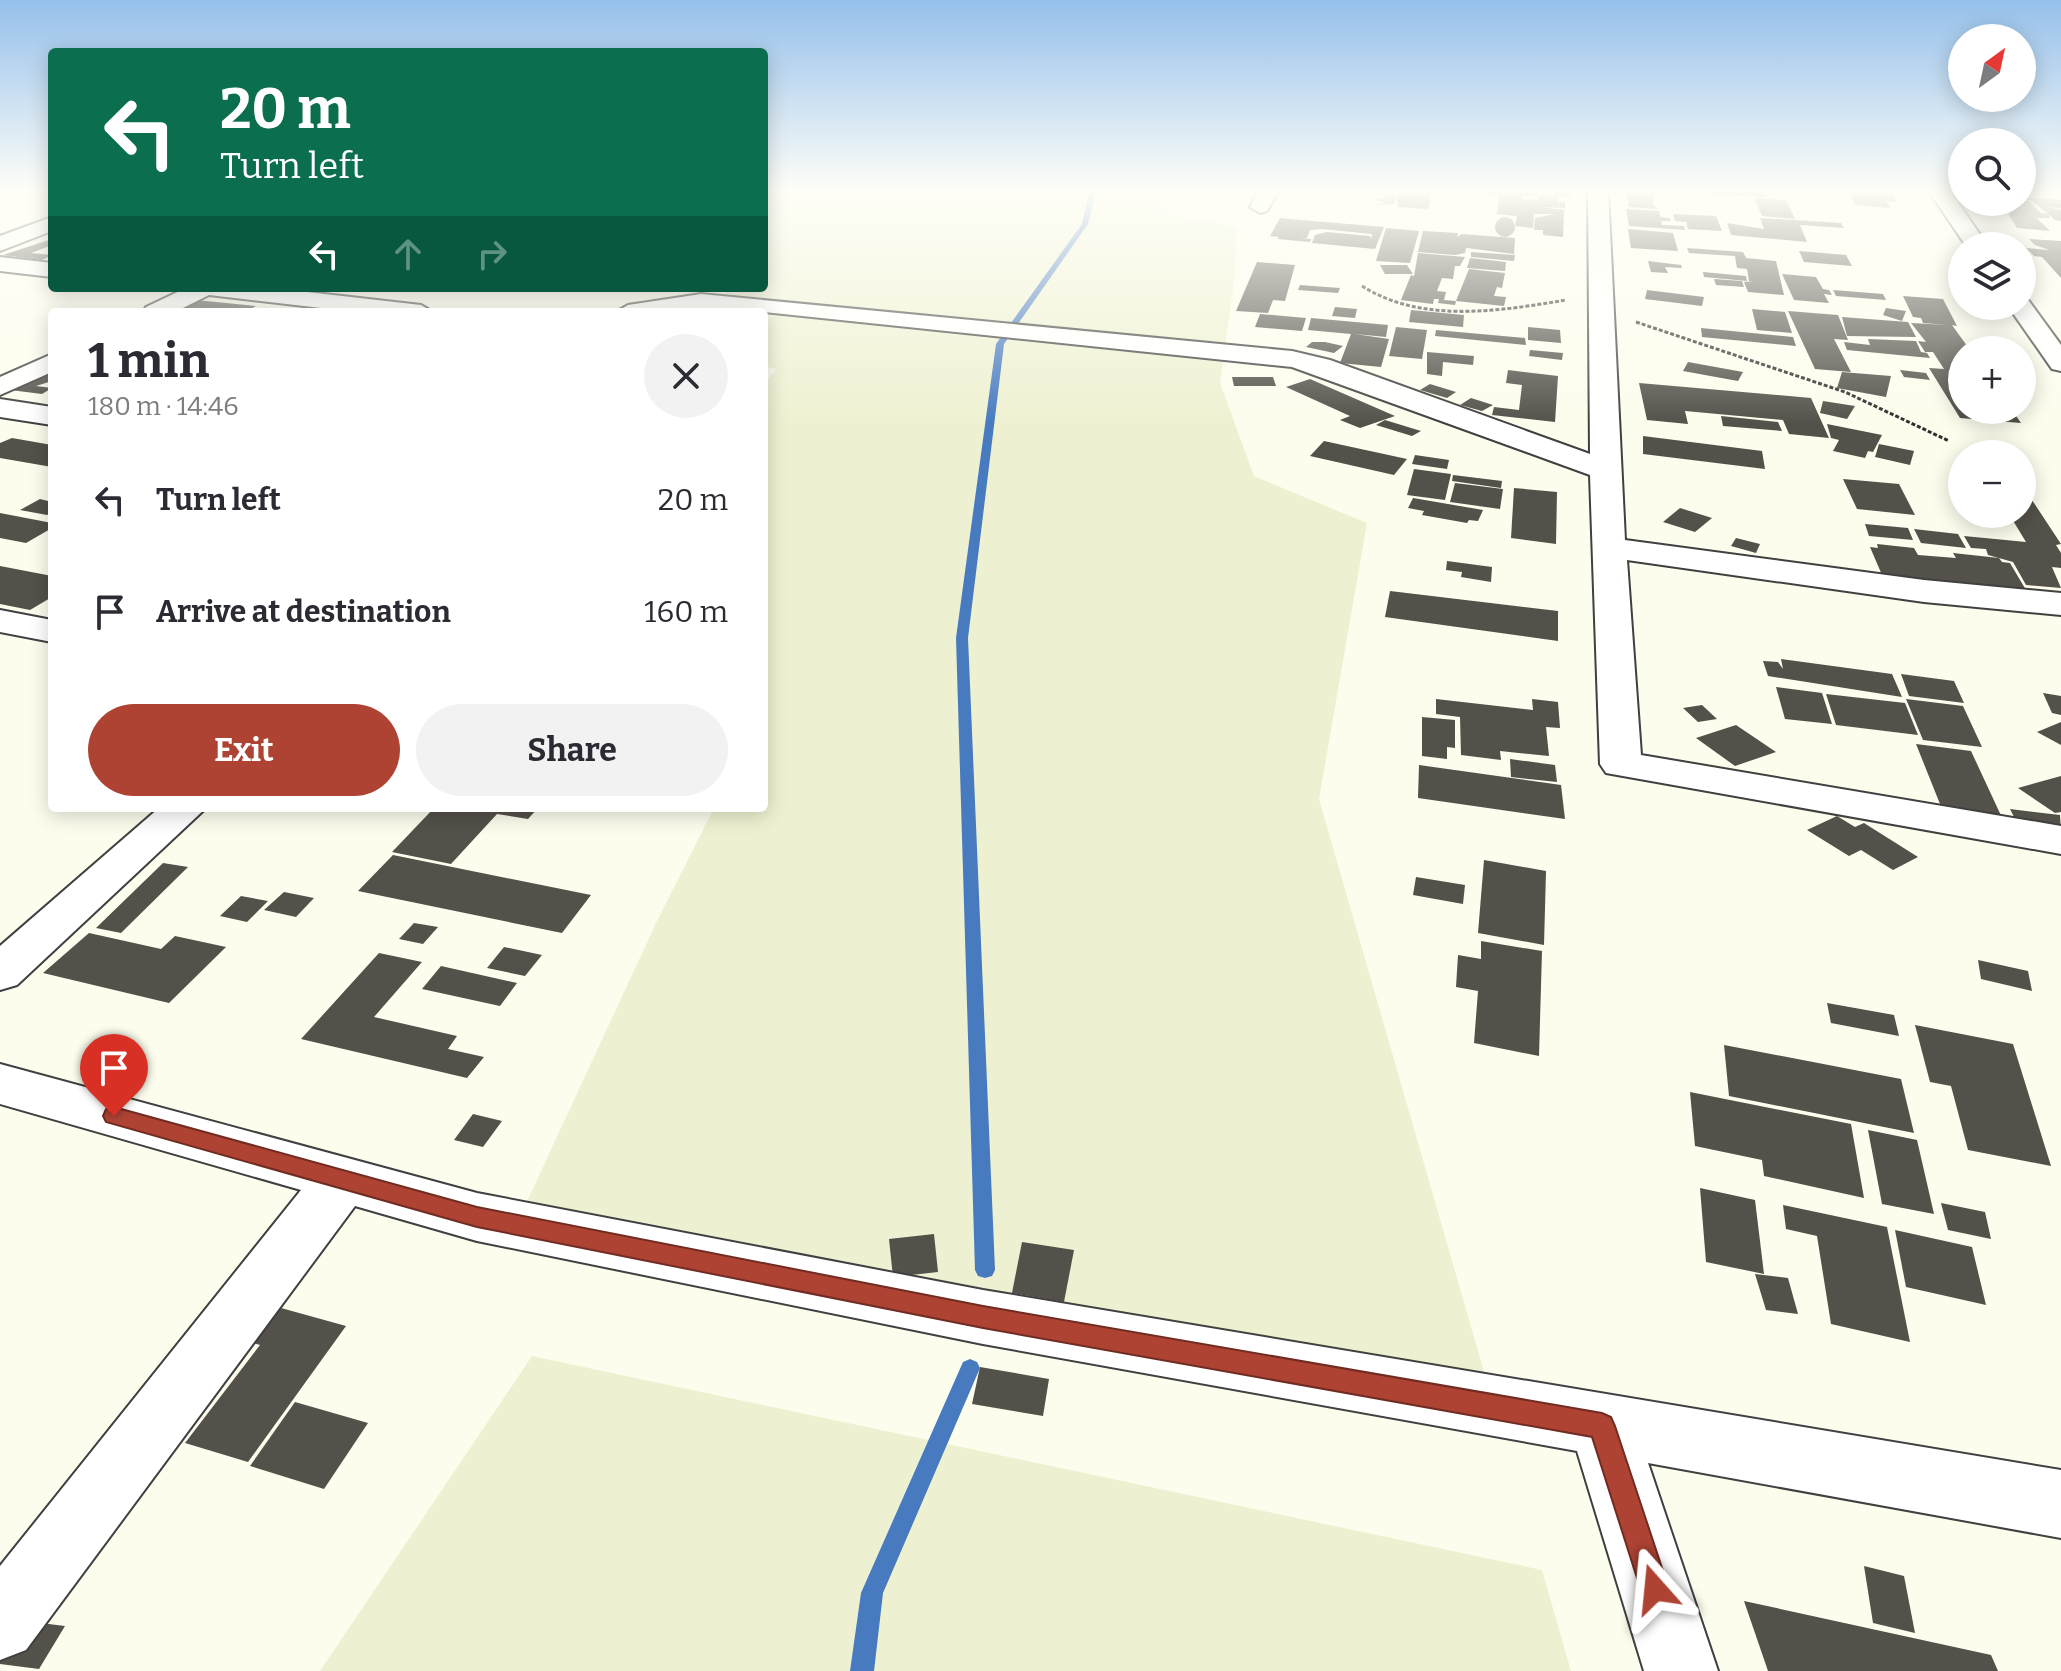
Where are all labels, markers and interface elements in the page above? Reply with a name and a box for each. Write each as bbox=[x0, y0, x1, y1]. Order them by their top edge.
north arrow bbox=[1948, 24, 2036, 112]
map controls bbox=[1948, 24, 2036, 528]
text: 20 m bbox=[220, 76, 351, 143]
icon: left bbox=[88, 80, 192, 184]
button: search bbox=[1948, 128, 2036, 216]
text: Turn left bbox=[220, 144, 364, 188]
icon: left bbox=[302, 232, 346, 276]
icon: ahead bbox=[386, 232, 430, 276]
icon: right bbox=[470, 232, 514, 276]
button: layers bbox=[1948, 232, 2036, 320]
text: 1 min bbox=[88, 332, 209, 390]
button: close bbox=[644, 334, 728, 418]
button: + bbox=[1948, 336, 2036, 424]
text: 180 m · 14:46 bbox=[88, 391, 238, 422]
button: − bbox=[1948, 440, 2036, 528]
icon: left bbox=[88, 478, 132, 522]
text: Turn left bbox=[156, 482, 281, 518]
text: 20 m bbox=[658, 482, 728, 518]
icon: arrive bbox=[88, 590, 132, 634]
text: Arrive at destination bbox=[156, 594, 451, 630]
text: 160 m bbox=[644, 594, 728, 630]
button: Exit bbox=[88, 704, 400, 796]
button: Share bbox=[416, 704, 728, 796]
pin bbox=[80, 1034, 148, 1116]
icon: arrive bbox=[92, 1046, 136, 1090]
position arrow bbox=[1613, 1547, 1697, 1631]

